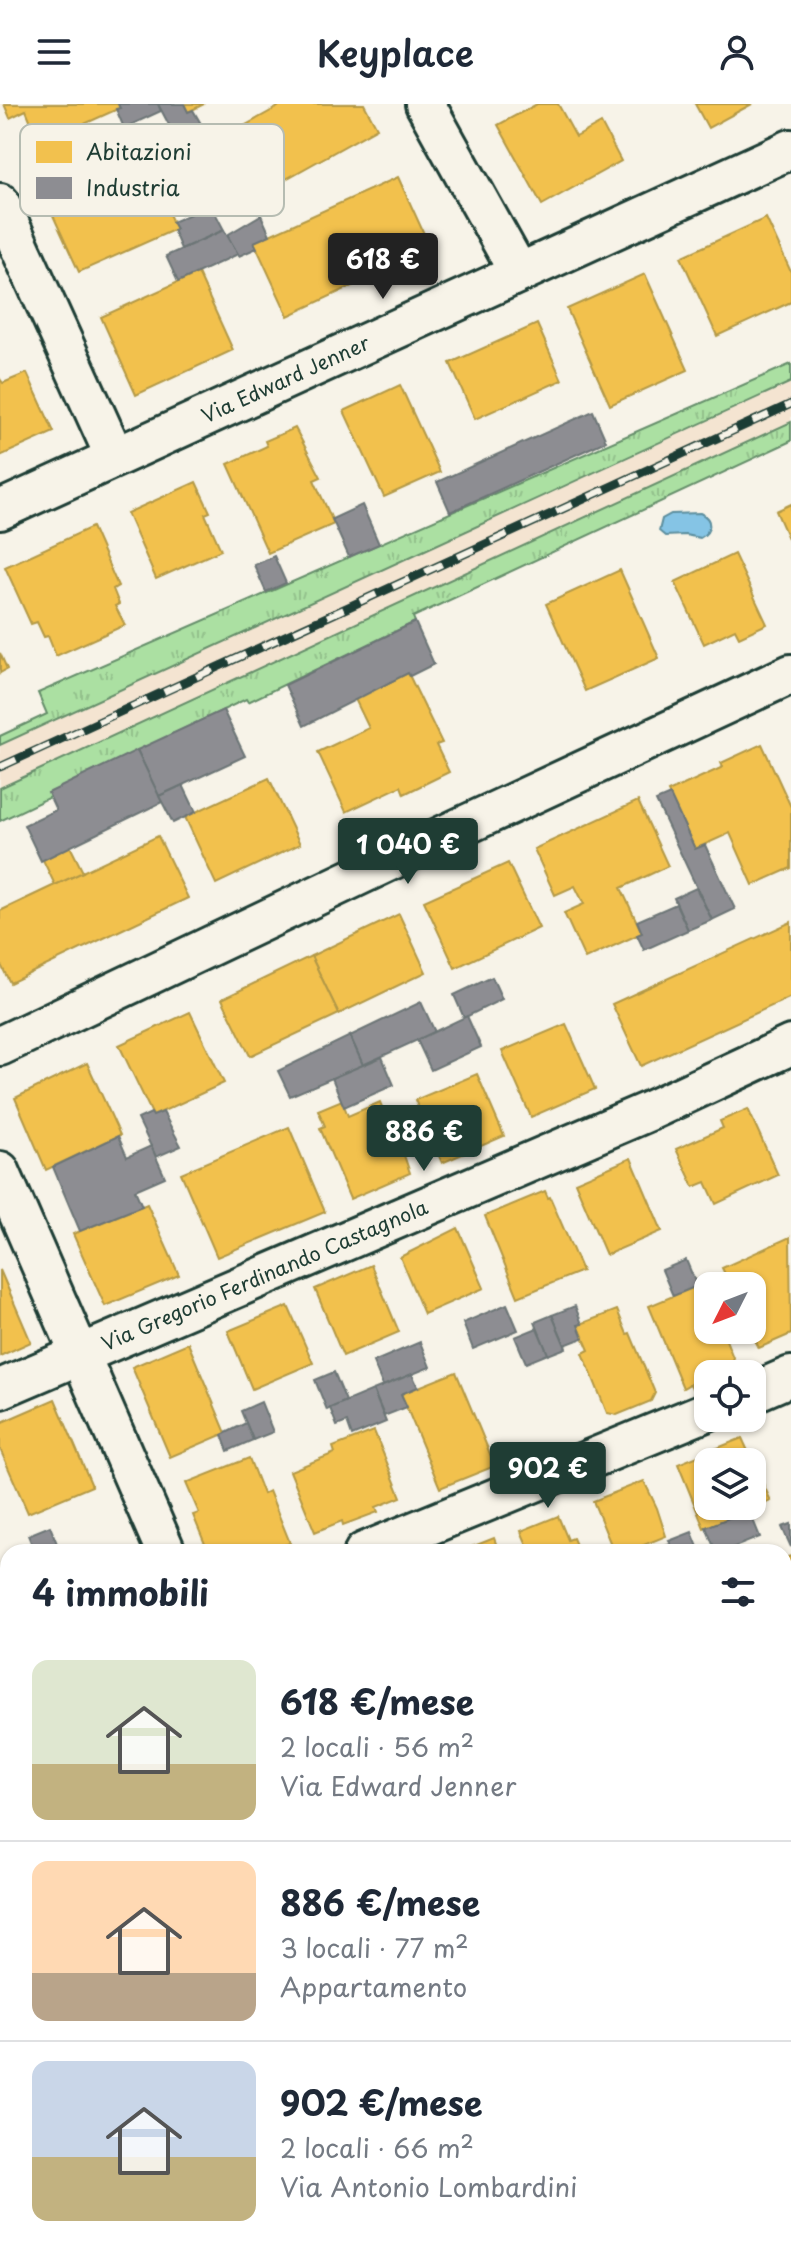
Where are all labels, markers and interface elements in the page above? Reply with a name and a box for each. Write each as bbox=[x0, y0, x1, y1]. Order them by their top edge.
text: Keyplace bbox=[317, 25, 474, 79]
icon: menu bbox=[32, 30, 76, 74]
icon: person bbox=[715, 30, 759, 74]
legend bbox=[20, 124, 284, 216]
text: Abitazioni bbox=[86, 134, 192, 167]
text: Industria bbox=[86, 170, 180, 203]
pin: 618 € bbox=[327, 233, 439, 301]
text: 618 € bbox=[346, 239, 420, 278]
street label: Via Edward Jenner bbox=[196, 327, 375, 430]
pin: 1 040 € bbox=[334, 818, 482, 886]
text: 1 040 € bbox=[356, 824, 460, 863]
pin: 886 € bbox=[368, 1105, 480, 1173]
text: 886 € bbox=[385, 1111, 463, 1150]
street label: Via Gregorio Ferdinando Castagnola bbox=[97, 1191, 433, 1358]
north arrow bbox=[694, 1272, 766, 1344]
map controls bbox=[694, 1272, 766, 1520]
button: locate bbox=[694, 1360, 766, 1432]
pin: 902 € bbox=[492, 1442, 604, 1510]
text: 902 € bbox=[508, 1448, 588, 1487]
button: layers bbox=[694, 1448, 766, 1520]
text: 4 immobili bbox=[32, 1566, 209, 1618]
icon: filters bbox=[716, 1570, 760, 1614]
text: 618 €/mese bbox=[280, 1675, 474, 1727]
icon: home bbox=[96, 1692, 192, 1788]
text: 2 locali · 56 m² bbox=[280, 1727, 474, 1766]
text: Via Edward Jenner bbox=[280, 1766, 517, 1805]
text: 886 €/mese bbox=[280, 1876, 480, 1928]
icon: home bbox=[96, 1893, 192, 1989]
text: 3 locali · 77 m² bbox=[280, 1928, 469, 1967]
text: Appartamento bbox=[280, 1967, 467, 2006]
text: 902 €/mese bbox=[280, 2076, 483, 2128]
icon: home bbox=[96, 2093, 192, 2189]
text: 2 locali · 66 m² bbox=[280, 2128, 474, 2167]
text: Via Antonio Lombardini bbox=[280, 2167, 578, 2206]

